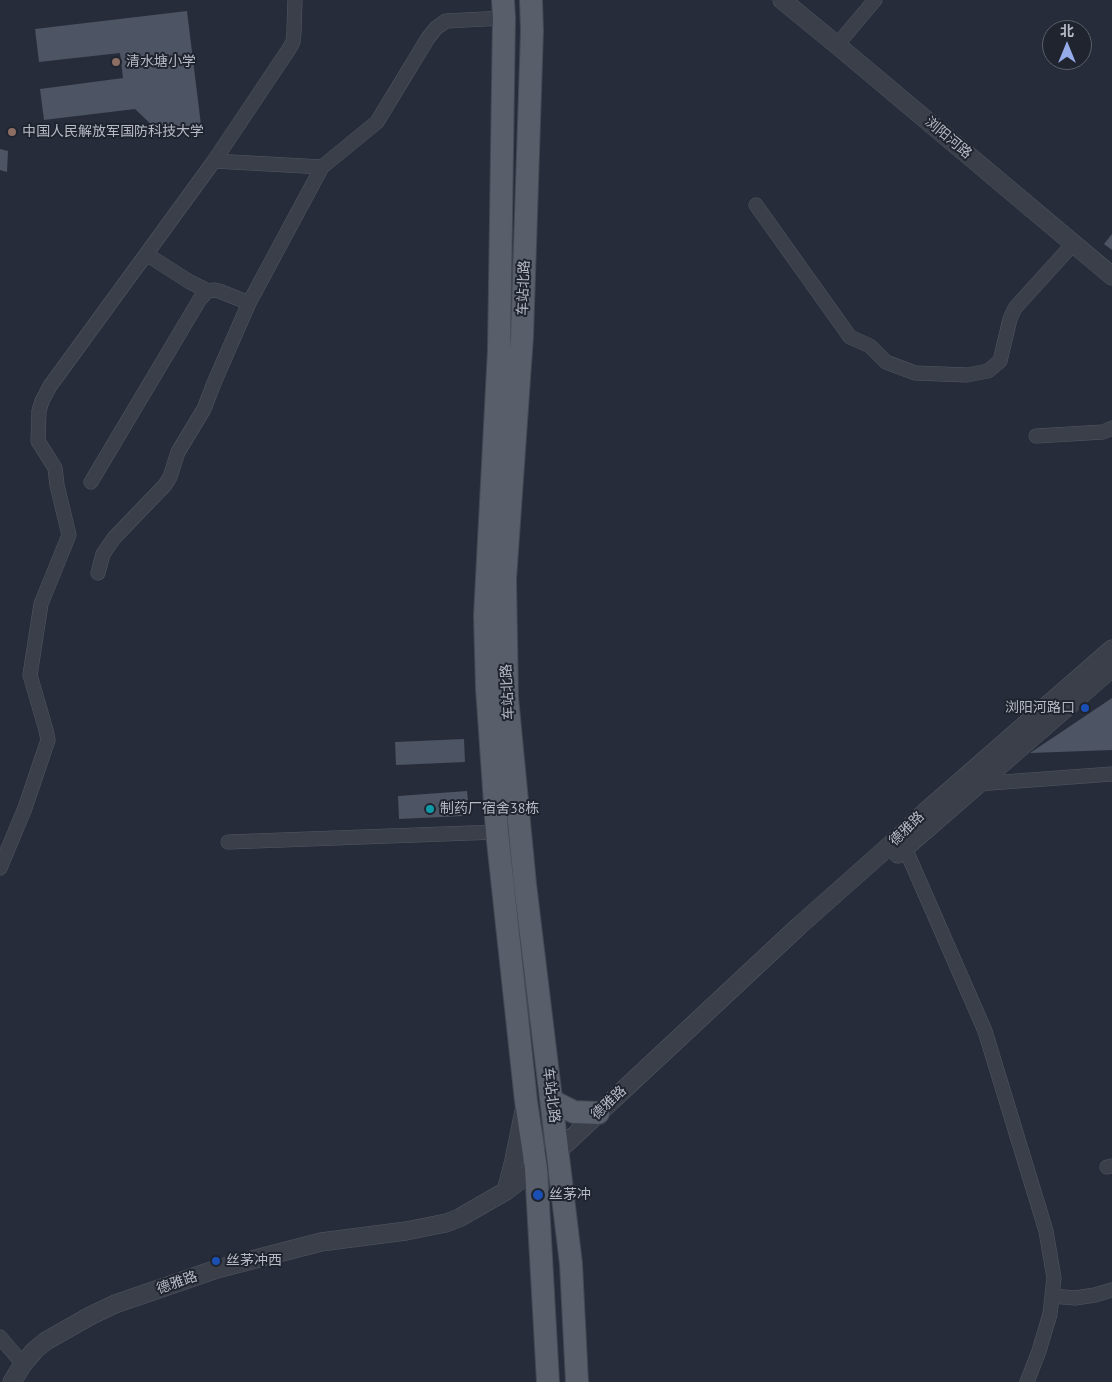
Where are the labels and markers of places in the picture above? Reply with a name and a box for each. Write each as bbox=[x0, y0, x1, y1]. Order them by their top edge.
place label: 清水塘小学 bbox=[126, 54, 196, 70]
marker: 清水塘小学 bbox=[110, 56, 122, 68]
place label: 中国人民解放军国防科技大学 bbox=[22, 124, 204, 140]
marker: 中国人民解放军国防科技大学 bbox=[6, 126, 18, 138]
place label: 浏阳河路口 bbox=[1005, 700, 1075, 716]
marker: 浏阳河路口 bbox=[1079, 702, 1091, 714]
place label: 制药厂宿舍38栋 bbox=[440, 801, 539, 817]
marker: 制药厂宿舍38栋 bbox=[424, 803, 436, 815]
place label: 丝茅冲 bbox=[549, 1187, 591, 1203]
marker: 丝茅冲 bbox=[531, 1188, 545, 1202]
place label: 丝茅冲西 bbox=[226, 1253, 282, 1269]
marker: 丝茅冲西 bbox=[210, 1255, 222, 1267]

